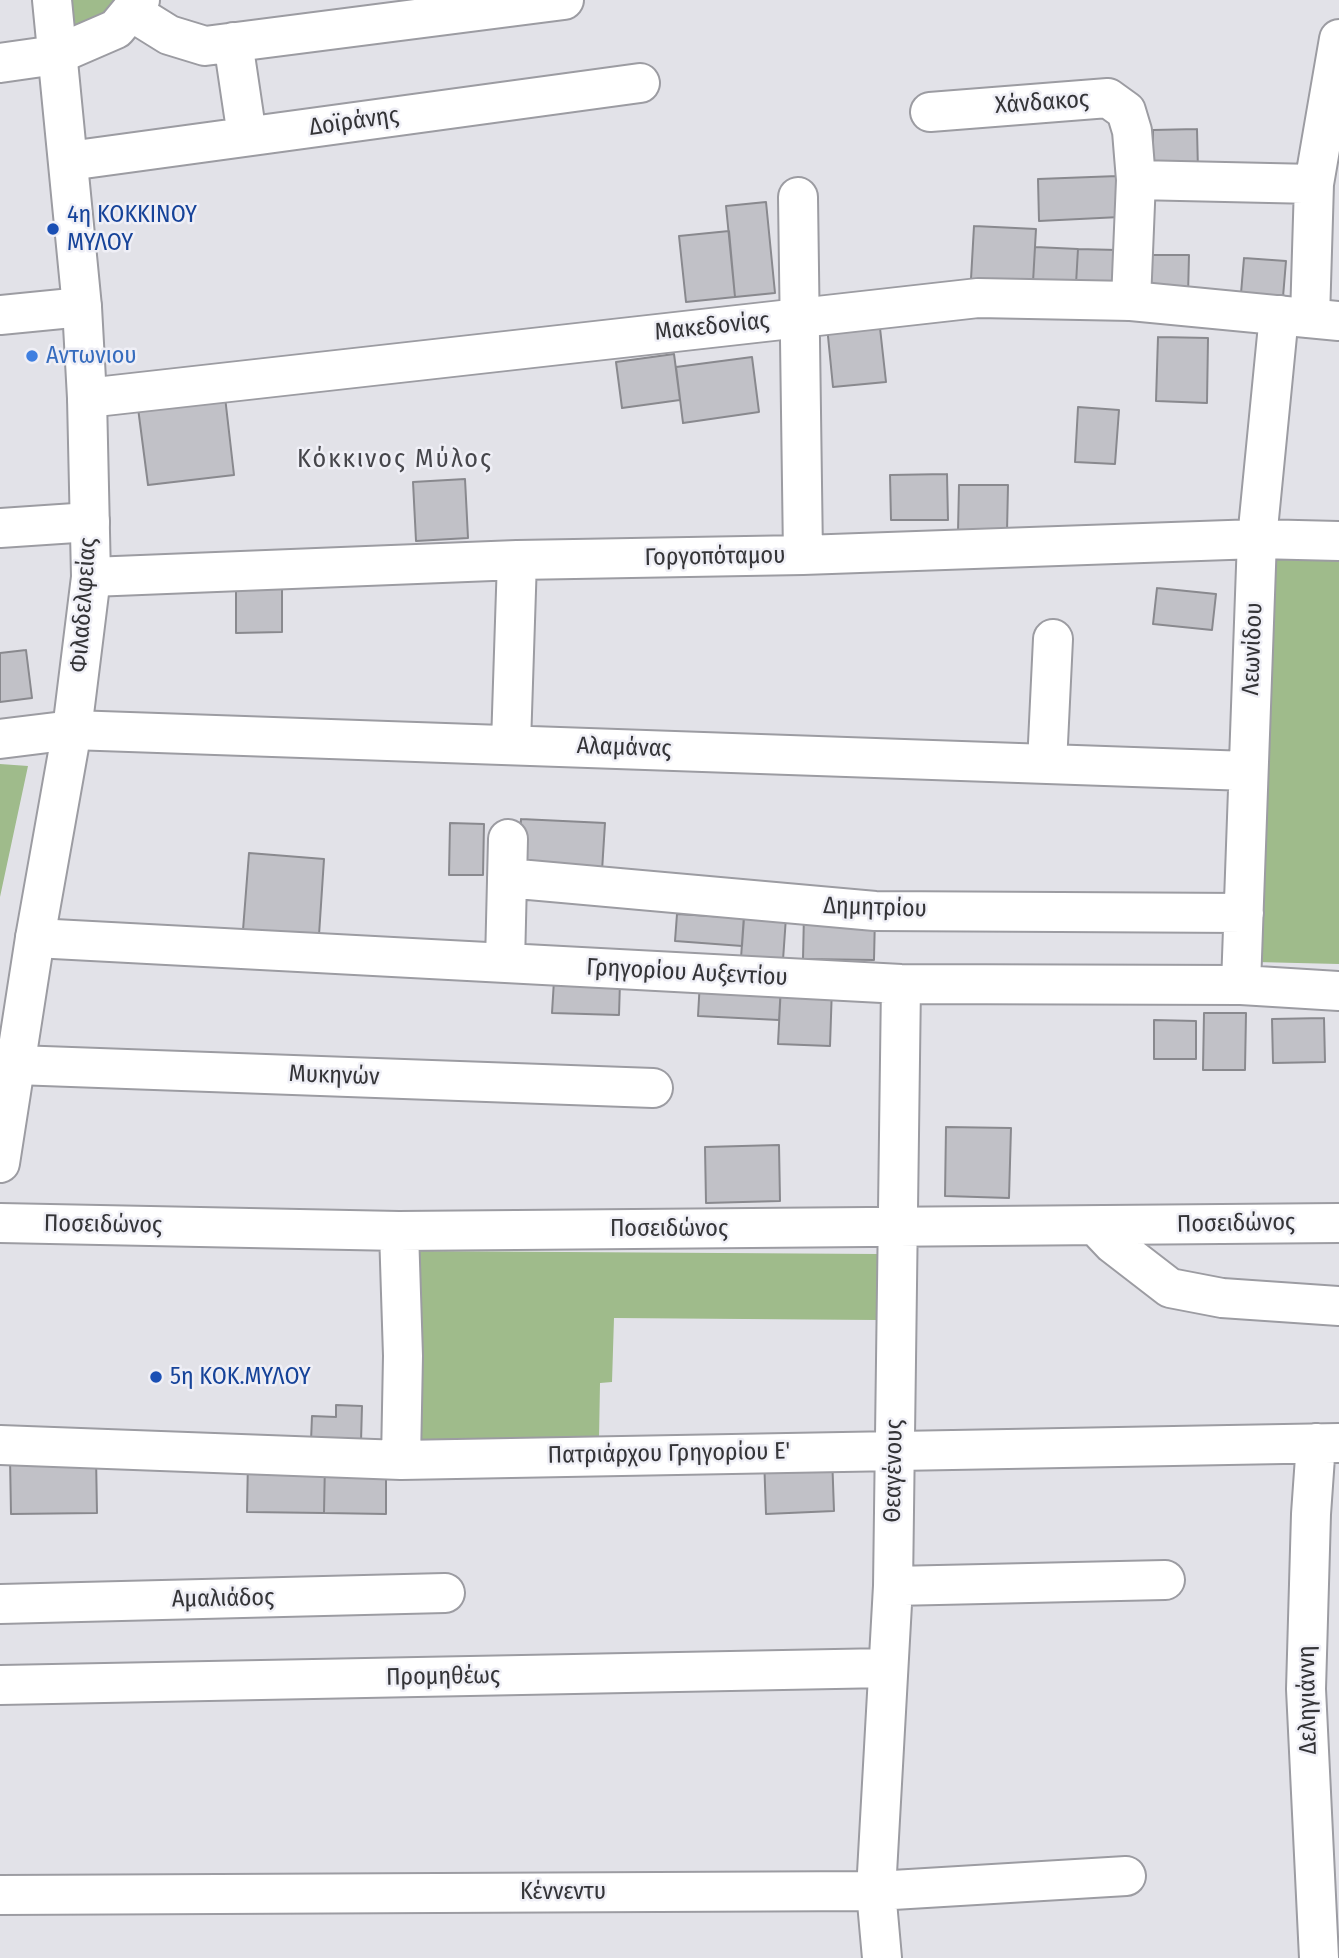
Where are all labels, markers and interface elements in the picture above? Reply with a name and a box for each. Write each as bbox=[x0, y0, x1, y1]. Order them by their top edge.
street label: Χάνδακος bbox=[994, 85, 1090, 121]
street label: Δοϊράνης bbox=[307, 101, 401, 143]
place label: 4η ΚΟΚΚΙΝΟΥ ΜΥΛΟΥ bbox=[67, 201, 197, 257]
marker: 4η ΚΟΚΚΙΝΟΥ ΜΥΛΟΥ bbox=[45, 221, 61, 237]
street label: Μακεδονίας bbox=[653, 307, 771, 347]
place label: Αντωνιου bbox=[46, 342, 137, 370]
marker: Αντωνιου bbox=[24, 348, 40, 364]
district label: Κόκκινος Μύλος bbox=[299, 444, 491, 476]
street label: Φιλαδελφείας bbox=[65, 537, 103, 673]
street label: Γοργοπόταμου bbox=[644, 541, 786, 573]
street label: Λεωνίδου bbox=[1237, 602, 1269, 696]
street label: Αλαμάνας bbox=[576, 732, 672, 764]
street label: Δημητρίου bbox=[823, 892, 927, 924]
street label: Γρηγορίου Αυξεντίου bbox=[585, 953, 789, 993]
street label: Μυκηνών bbox=[288, 1060, 380, 1092]
street label: Ποσειδώνος bbox=[1177, 1209, 1295, 1239]
street label: Ποσειδώνος bbox=[44, 1210, 162, 1240]
street label: Ποσειδώνος bbox=[610, 1215, 728, 1243]
place label: 5η ΚΟΚ.ΜΥΛΟΥ bbox=[170, 1363, 311, 1391]
marker: 5η ΚΟΚ.ΜΥΛΟΥ bbox=[148, 1369, 164, 1385]
street label: Θεαγένους bbox=[879, 1419, 909, 1523]
street label: Πατριάρχου Γρηγορίου E' bbox=[547, 1437, 791, 1471]
street label: Αμαλιάδος bbox=[172, 1584, 274, 1614]
street label: Δεληγιάννη bbox=[1293, 1645, 1323, 1755]
street label: Προμηθέως bbox=[386, 1662, 500, 1692]
street label: Κέννεντυ bbox=[520, 1878, 606, 1906]

